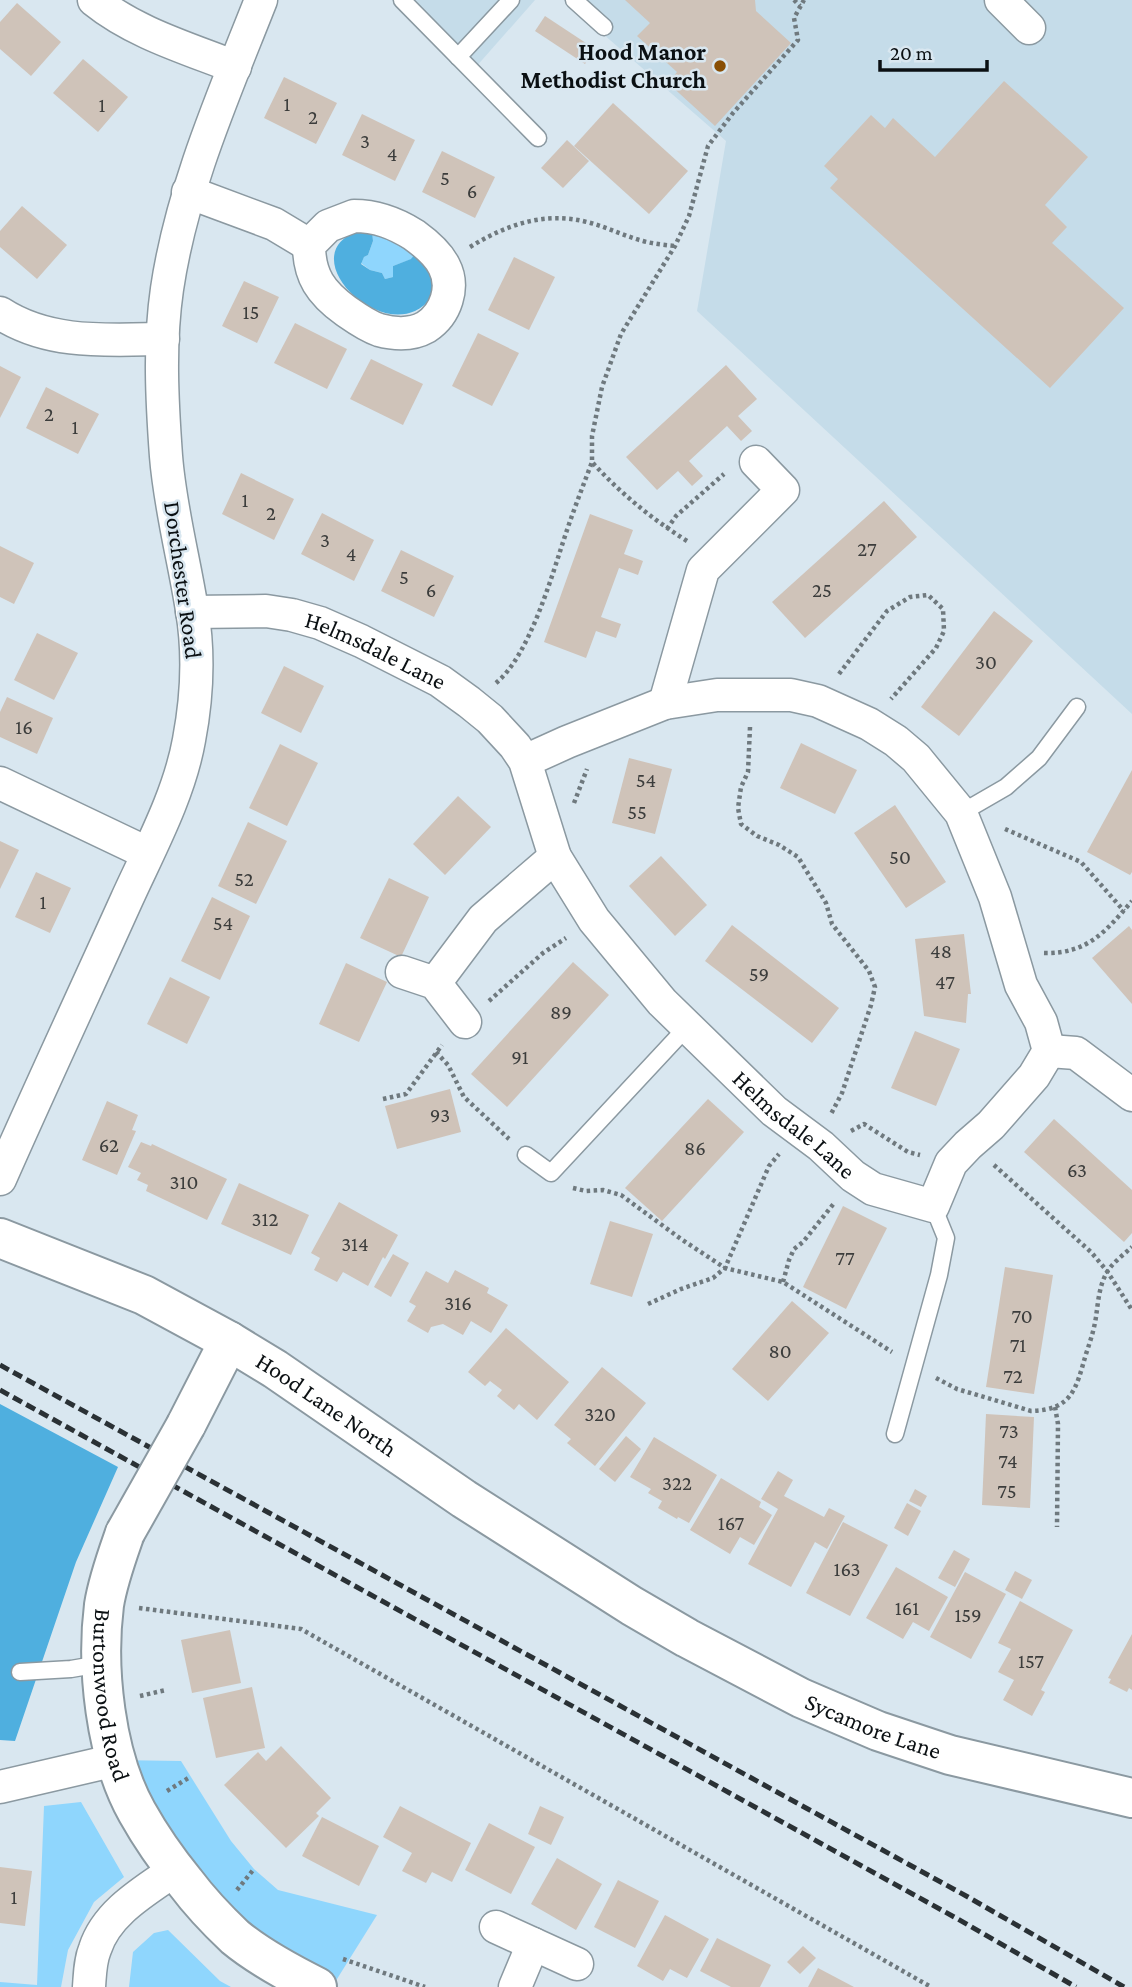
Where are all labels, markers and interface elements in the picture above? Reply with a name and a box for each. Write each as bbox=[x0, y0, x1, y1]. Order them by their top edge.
scale bar bbox=[880, 28, 987, 72]
place label: Hood Manor Methodist Church bbox=[521, 38, 706, 93]
text: 20 m bbox=[890, 41, 933, 65]
marker: Hood Manor Methodist Church bbox=[712, 58, 728, 74]
house number: 1 bbox=[284, 92, 291, 116]
house number: 1 bbox=[99, 93, 106, 117]
house number: 2 bbox=[308, 105, 318, 129]
house number: 3 bbox=[360, 129, 370, 153]
house number: 4 bbox=[387, 142, 397, 166]
house number: 5 bbox=[440, 166, 450, 190]
house number: 6 bbox=[467, 179, 477, 203]
house number: 15 bbox=[243, 300, 259, 324]
house number: 2 bbox=[44, 402, 54, 426]
house number: 1 bbox=[72, 415, 79, 439]
house number: 1 bbox=[242, 488, 249, 512]
street label: Dorchester Road bbox=[159, 500, 208, 661]
house number: 2 bbox=[266, 501, 276, 525]
house number: 3 bbox=[320, 528, 330, 552]
house number: 27 bbox=[857, 537, 877, 561]
house number: 4 bbox=[346, 542, 356, 566]
house number: 5 bbox=[399, 565, 409, 589]
house number: 6 bbox=[426, 578, 436, 602]
house number: 25 bbox=[812, 578, 832, 602]
street label: Helmsdale Lane bbox=[302, 605, 451, 695]
house number: 30 bbox=[975, 650, 997, 674]
house number: 16 bbox=[15, 715, 33, 739]
house number: 54 bbox=[636, 768, 656, 792]
house number: 55 bbox=[627, 800, 647, 824]
house number: 50 bbox=[889, 845, 911, 869]
house number: 52 bbox=[234, 867, 254, 891]
house number: 1 bbox=[40, 890, 47, 914]
house number: 54 bbox=[213, 911, 233, 935]
house number: 48 bbox=[930, 939, 952, 963]
house number: 59 bbox=[749, 962, 769, 986]
house number: 47 bbox=[935, 970, 955, 994]
house number: 89 bbox=[550, 1000, 572, 1024]
house number: 91 bbox=[511, 1045, 529, 1069]
street label: Helmsdale Lane bbox=[727, 1064, 861, 1184]
house number: 93 bbox=[430, 1103, 450, 1127]
house number: 62 bbox=[99, 1133, 119, 1157]
house number: 86 bbox=[684, 1136, 706, 1160]
house number: 63 bbox=[1067, 1158, 1087, 1182]
house number: 310 bbox=[170, 1170, 198, 1194]
house number: 312 bbox=[252, 1207, 278, 1231]
house number: 314 bbox=[341, 1232, 369, 1256]
house number: 77 bbox=[835, 1246, 855, 1270]
house number: 316 bbox=[444, 1291, 472, 1315]
house number: 70 bbox=[1011, 1304, 1033, 1328]
house number: 71 bbox=[1010, 1333, 1026, 1357]
house number: 80 bbox=[768, 1339, 792, 1363]
street label: Hood Lane North bbox=[251, 1347, 402, 1462]
house number: 72 bbox=[1003, 1364, 1023, 1388]
house number: 320 bbox=[584, 1402, 616, 1426]
house number: 73 bbox=[999, 1419, 1019, 1443]
house number: 74 bbox=[998, 1449, 1018, 1473]
house number: 322 bbox=[662, 1471, 692, 1495]
house number: 75 bbox=[997, 1479, 1017, 1503]
house number: 167 bbox=[718, 1511, 745, 1535]
house number: 163 bbox=[834, 1557, 860, 1581]
house number: 161 bbox=[895, 1596, 919, 1620]
house number: 159 bbox=[954, 1603, 982, 1627]
street label: Burtonwood Road bbox=[88, 1607, 136, 1785]
house number: 157 bbox=[1018, 1649, 1044, 1673]
street label: Sycamore Lane bbox=[801, 1687, 945, 1764]
house number: 1 bbox=[11, 1885, 18, 1909]

